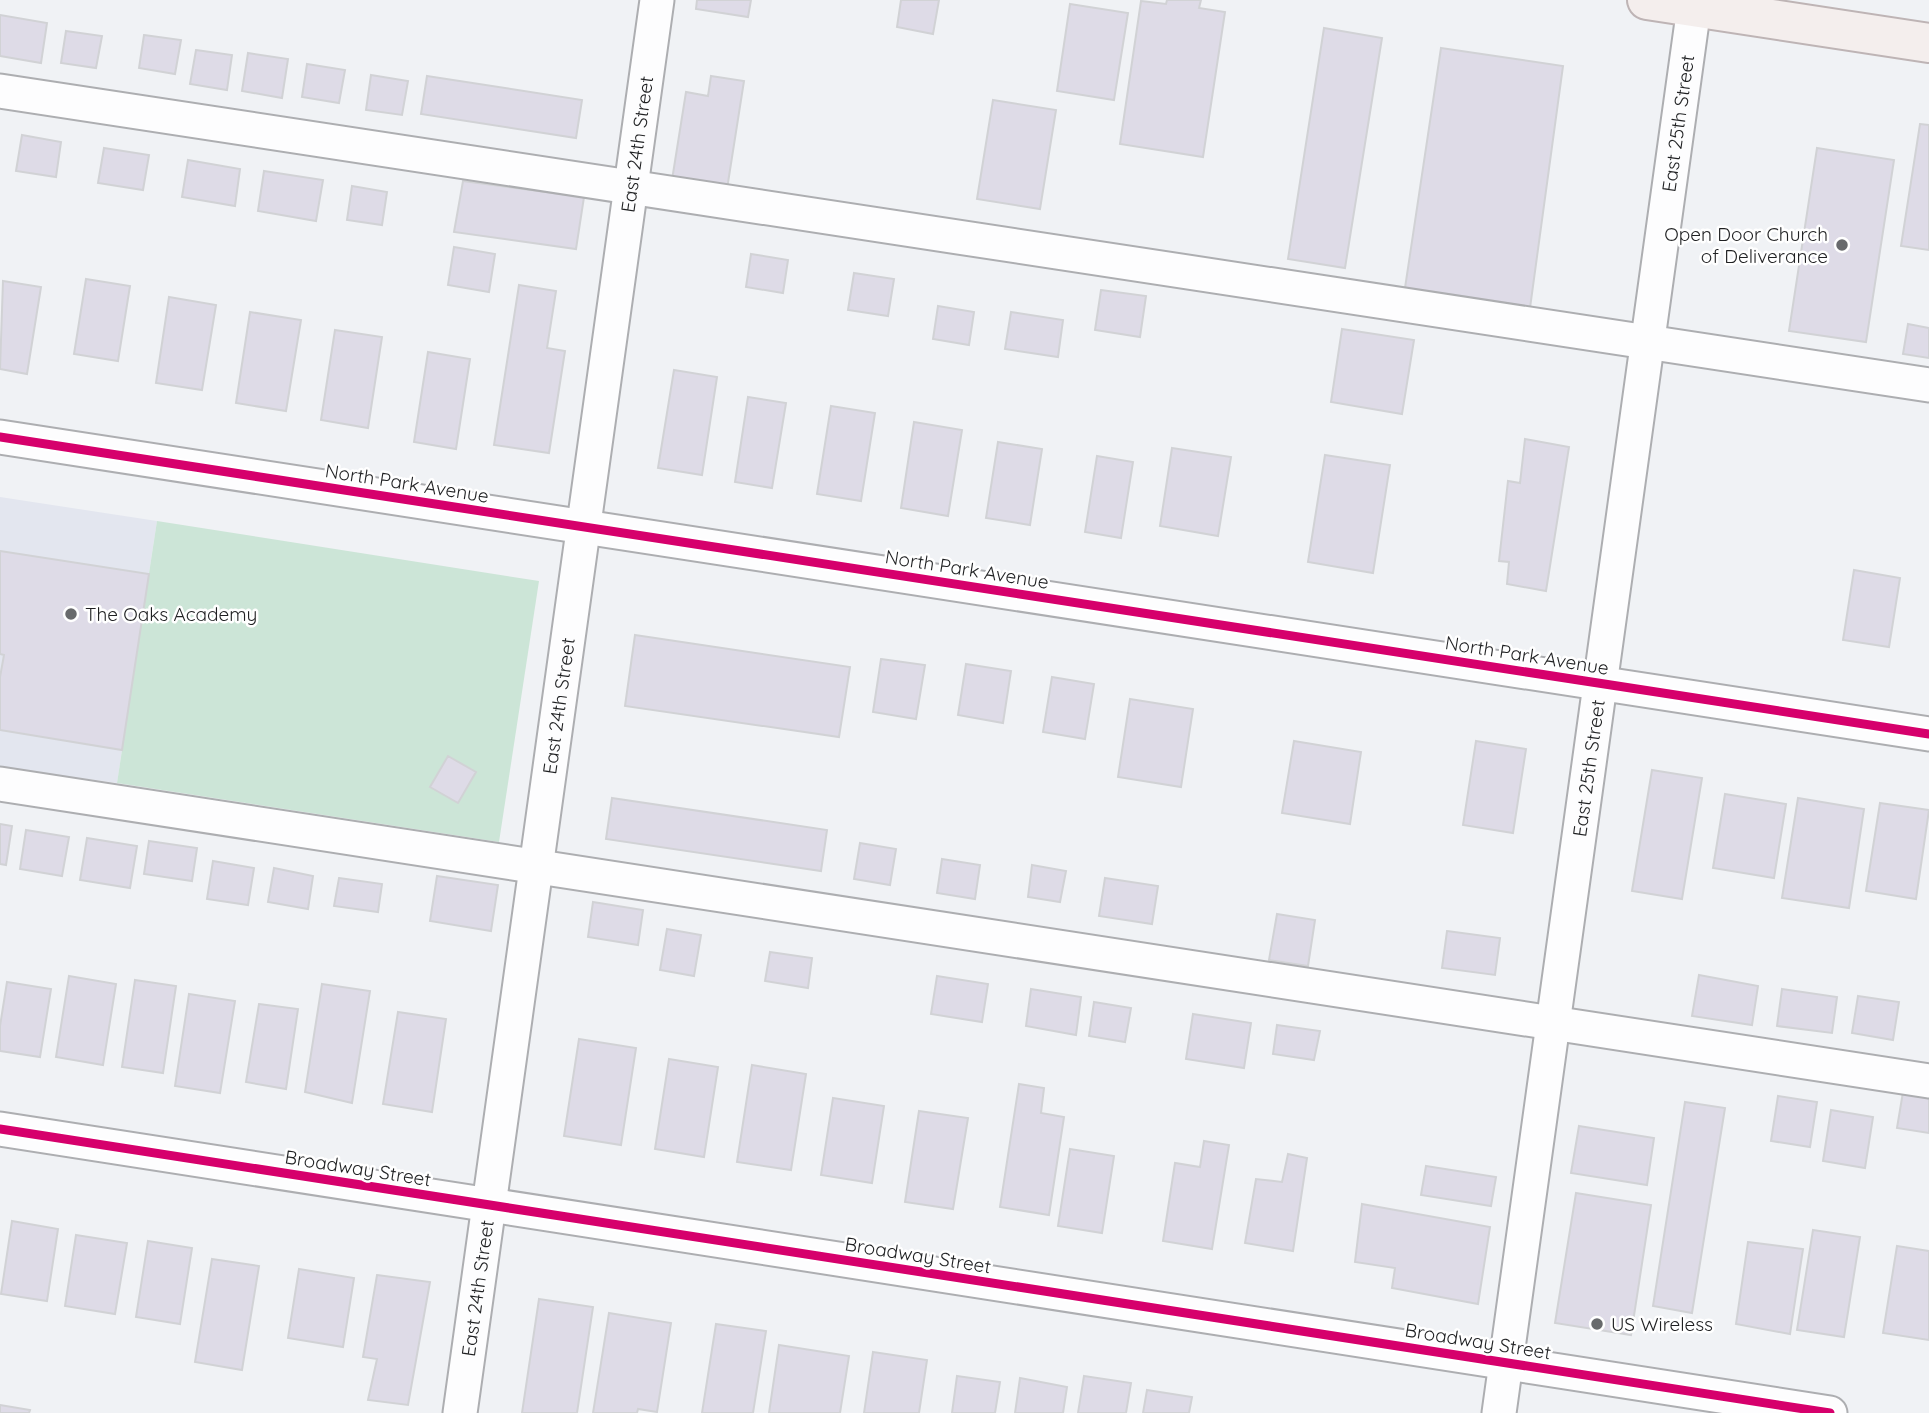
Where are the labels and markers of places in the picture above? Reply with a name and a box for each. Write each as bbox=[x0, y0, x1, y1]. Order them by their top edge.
place label: Open Door Church of Deliverance bbox=[1664, 222, 1828, 268]
marker: Open Door Church of Deliverance bbox=[1834, 237, 1850, 253]
place label: The Oaks Academy bbox=[85, 602, 257, 626]
marker: The Oaks Academy bbox=[63, 606, 79, 622]
place label: US Wireless bbox=[1611, 1312, 1713, 1336]
marker: US Wireless bbox=[1589, 1316, 1605, 1332]

